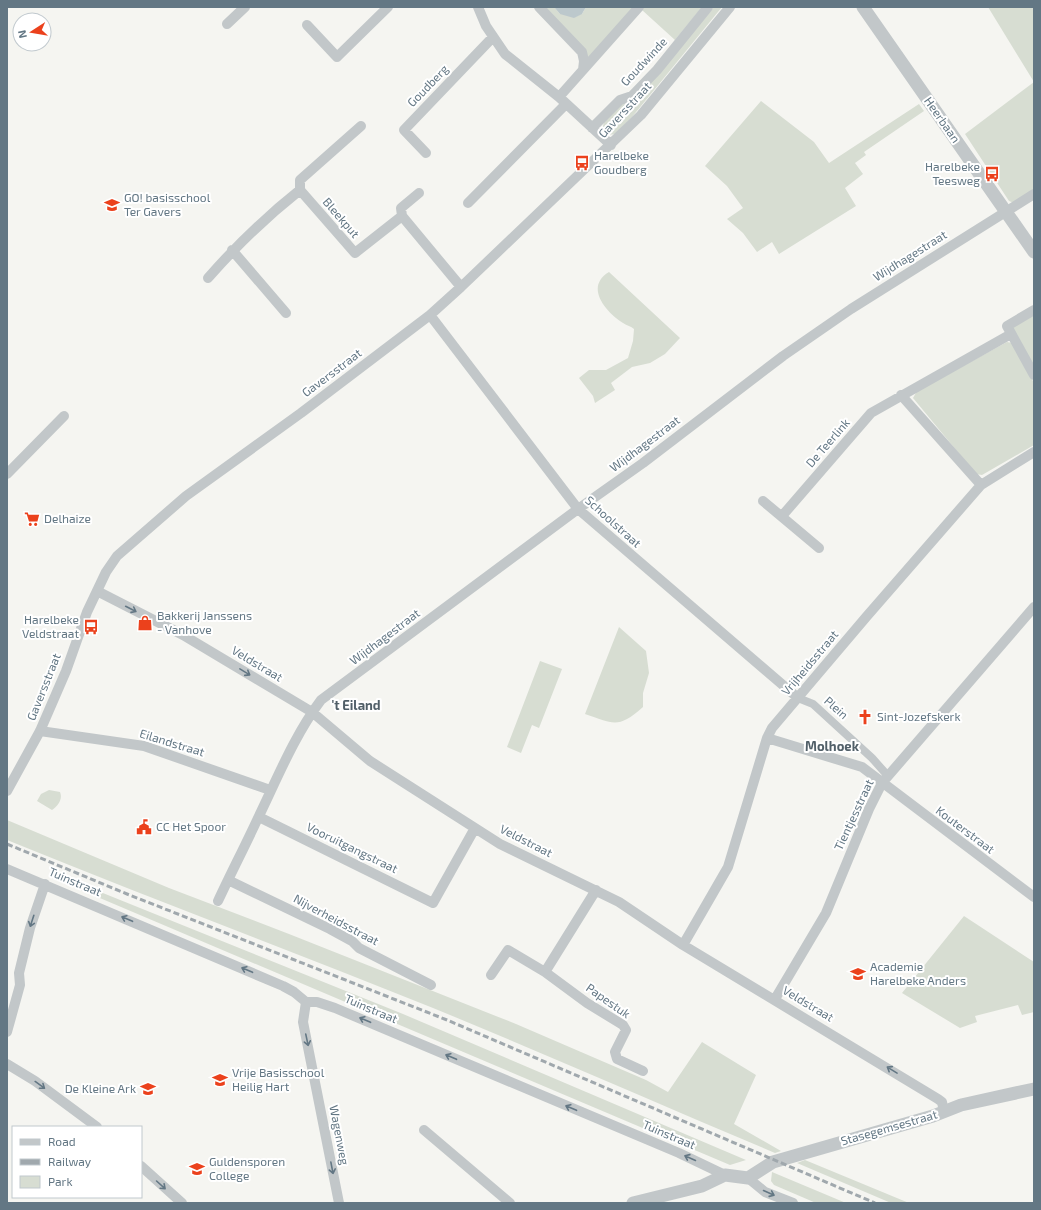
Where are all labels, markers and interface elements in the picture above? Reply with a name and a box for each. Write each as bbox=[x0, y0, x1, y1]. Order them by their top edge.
north arrow bbox=[12, 12, 52, 52]
text: N bbox=[15, 29, 29, 39]
street label: Goudwinde bbox=[617, 34, 669, 88]
street label: Goudberg bbox=[404, 61, 451, 109]
street label: Gaversstraat bbox=[595, 78, 654, 140]
street label: Heerbaan bbox=[922, 94, 964, 145]
place label: Harelbeke Goudberg bbox=[594, 148, 649, 176]
bus stop icon: Harelbeke Goudberg bbox=[573, 154, 591, 172]
place label: Harelbeke Teesweg bbox=[925, 159, 980, 187]
bus stop icon: Harelbeke Teesweg bbox=[983, 165, 1001, 183]
place label: GO! basisschool Ter Gavers bbox=[124, 190, 211, 218]
street label: Bleekput bbox=[321, 194, 363, 241]
school or university icon: GO! basisschool Ter Gavers bbox=[103, 196, 121, 214]
street label: Wijdhagestraat bbox=[870, 227, 950, 284]
street label: Gaversstraat bbox=[299, 345, 364, 399]
street label: Wijdhagestraat bbox=[607, 412, 683, 475]
street label: De Teerlink bbox=[802, 415, 852, 469]
street label: Schoolstraat bbox=[583, 493, 645, 550]
supermarket icon: Delhaize bbox=[23, 510, 41, 528]
place label: Delhaize bbox=[44, 511, 91, 525]
street label: Wijdhagestraat bbox=[347, 605, 423, 668]
one-way arrow bbox=[125, 606, 137, 613]
place label: Bakkerij Janssens - Vanhove bbox=[157, 608, 252, 636]
place label: Harelbeke Veldstraat bbox=[22, 612, 79, 640]
shop icon: Bakkerij Janssens - Vanhove bbox=[136, 614, 154, 632]
bus stop icon: Harelbeke Veldstraat bbox=[82, 618, 100, 636]
street label: Vrijheidsstraat bbox=[778, 627, 841, 698]
street label: Veldstraat bbox=[229, 642, 286, 684]
street label: Gaversstraat bbox=[23, 651, 63, 722]
one-way arrow bbox=[239, 668, 250, 676]
street label: Plein bbox=[822, 693, 851, 722]
district label: 't Eiland bbox=[331, 697, 381, 713]
church icon: Sint-Jozefskerk bbox=[856, 708, 874, 726]
place label: Sint-Jozefskerk bbox=[877, 709, 961, 723]
street label: Eilandstraat bbox=[138, 726, 207, 759]
district label: Molhoek bbox=[805, 738, 860, 754]
street label: Tientjesstraat bbox=[831, 776, 877, 853]
street label: Kouterstraat bbox=[934, 803, 998, 856]
public building icon: CC Het Spoor bbox=[135, 818, 153, 836]
place label: CC Het Spoor bbox=[156, 819, 226, 833]
street label: Vooruitgangstraat bbox=[305, 819, 401, 875]
street label: Veldstraat bbox=[498, 821, 555, 859]
street label: Tuinstraat bbox=[47, 864, 104, 899]
street label: Nijverheidsstraat bbox=[291, 891, 382, 949]
one-way arrow bbox=[28, 914, 36, 926]
one-way arrow bbox=[122, 915, 134, 922]
place label: Academie Harelbeke Anders bbox=[870, 959, 966, 987]
school or university icon: Academie Harelbeke Anders bbox=[849, 965, 867, 983]
one-way arrow bbox=[241, 966, 253, 974]
street label: Papestuk bbox=[584, 980, 633, 1020]
street label: Veldstraat bbox=[780, 982, 837, 1024]
street label: Tuinstraat bbox=[343, 991, 400, 1026]
one-way arrow bbox=[359, 1016, 371, 1024]
one-way arrow bbox=[303, 1033, 311, 1046]
one-way arrow bbox=[445, 1053, 457, 1060]
place label: Vrije Basisschool Heilig Hart bbox=[232, 1065, 325, 1093]
one-way arrow bbox=[886, 1065, 897, 1074]
school or university icon: Vrije Basisschool Heilig Hart bbox=[211, 1071, 229, 1089]
school or university icon: De Kleine Ark bbox=[139, 1080, 157, 1098]
one-way arrow bbox=[35, 1081, 46, 1089]
place label: De Kleine Ark bbox=[65, 1081, 136, 1095]
one-way arrow bbox=[565, 1103, 577, 1111]
street label: Wagenweg bbox=[327, 1104, 353, 1166]
street label: Stasegemsestraat bbox=[839, 1106, 939, 1148]
street label: Tuinstraat bbox=[641, 1117, 698, 1152]
legend bbox=[12, 1126, 142, 1198]
text: Road bbox=[48, 1134, 76, 1148]
text: Railway bbox=[48, 1154, 92, 1168]
place label: Guldensporen College bbox=[209, 1154, 285, 1182]
one-way arrow bbox=[685, 1154, 697, 1162]
school or university icon: Guldensporen College bbox=[188, 1160, 206, 1178]
one-way arrow bbox=[329, 1161, 337, 1174]
text: Park bbox=[48, 1174, 73, 1188]
one-way arrow bbox=[156, 1180, 166, 1189]
one-way arrow bbox=[763, 1190, 775, 1197]

